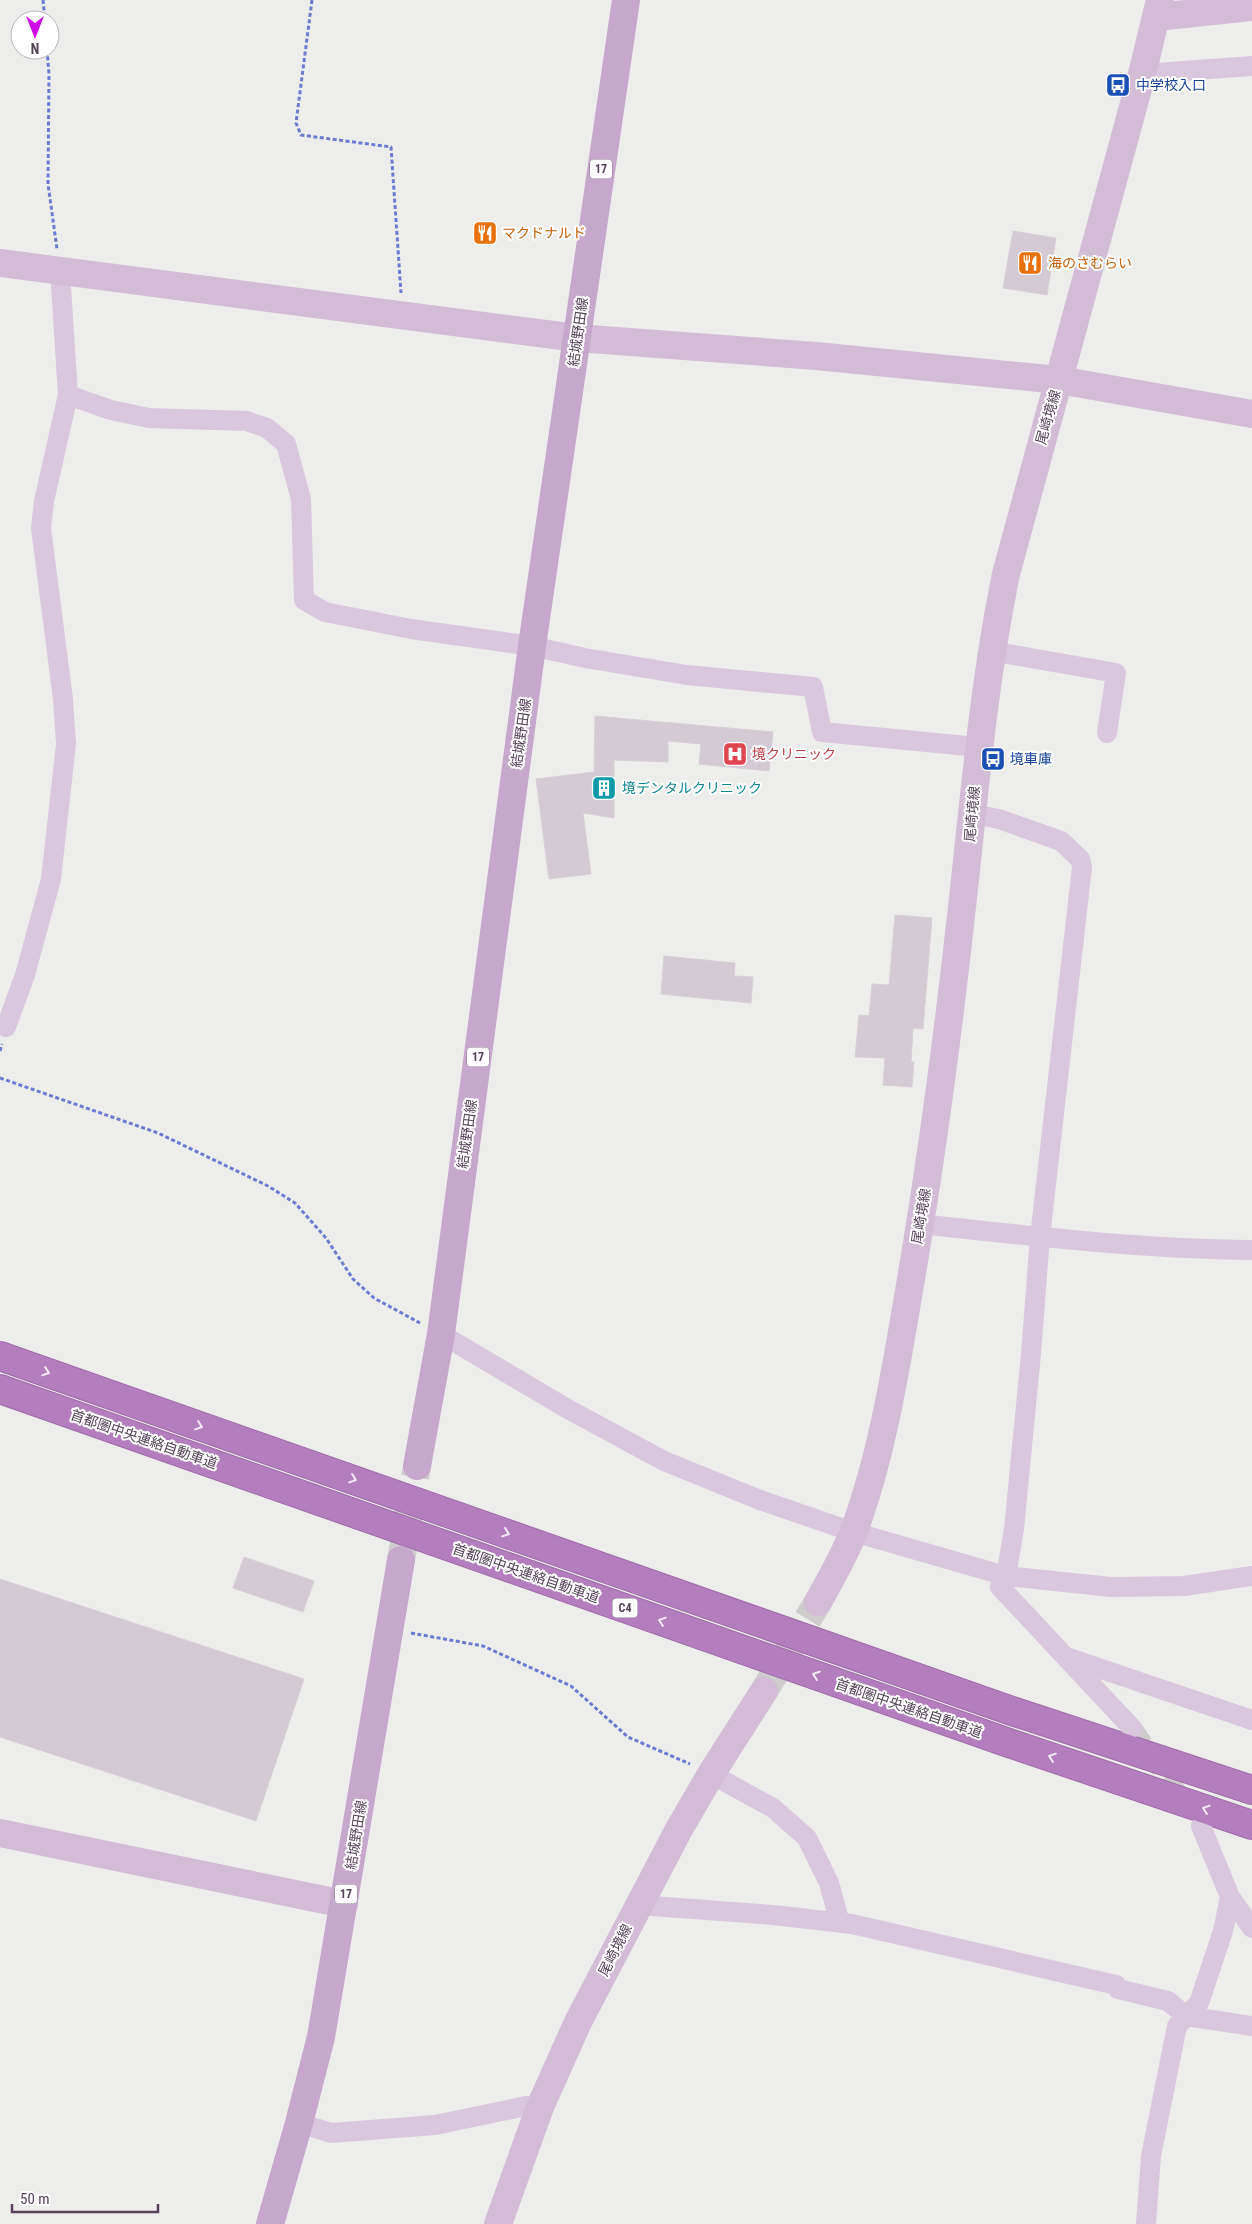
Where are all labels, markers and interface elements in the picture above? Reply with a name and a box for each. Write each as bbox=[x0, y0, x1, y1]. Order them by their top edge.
north arrow bbox=[10, 10, 60, 60]
text: N bbox=[31, 40, 39, 56]
bus stop icon: 中学校入口 bbox=[1105, 72, 1131, 98]
place label: 中学校入口 bbox=[1136, 77, 1206, 93]
road number: 17 bbox=[590, 160, 612, 178]
restaurant icon: マクドナルド bbox=[472, 220, 498, 246]
place label: マクドナルド bbox=[502, 225, 586, 241]
restaurant icon: 海のさむらい bbox=[1017, 250, 1043, 276]
place label: 海のさむらい bbox=[1048, 255, 1132, 271]
street label: 結城野田線 bbox=[565, 296, 591, 368]
street label: 尾崎境線 bbox=[1033, 388, 1063, 446]
street label: 結城野田線 bbox=[508, 697, 534, 769]
hospital icon: 境クリニック bbox=[722, 741, 748, 767]
place label: 境クリニック bbox=[752, 746, 836, 762]
bus stop icon: 境車庫 bbox=[980, 746, 1006, 772]
place label: 境車庫 bbox=[1010, 751, 1052, 767]
building icon: 境デンタルクリニック bbox=[591, 775, 617, 801]
place label: 境デンタルクリニック bbox=[622, 780, 762, 796]
street label: 尾崎境線 bbox=[962, 785, 982, 843]
road number: 17 bbox=[467, 1048, 489, 1066]
street label: 結城野田線 bbox=[454, 1098, 480, 1170]
street label: 尾崎境線 bbox=[909, 1187, 933, 1245]
one-way arrow bbox=[41, 1366, 50, 1376]
street label: 首都圏中央連絡自動車道 bbox=[69, 1406, 219, 1472]
one-way arrow bbox=[195, 1420, 203, 1430]
one-way arrow bbox=[348, 1473, 357, 1483]
one-way arrow bbox=[501, 1527, 510, 1537]
street label: 首都圏中央連絡自動車道 bbox=[451, 1540, 601, 1606]
road number: C4 bbox=[612, 1599, 638, 1618]
one-way arrow bbox=[659, 1617, 667, 1627]
one-way arrow bbox=[812, 1671, 820, 1681]
street label: 首都圏中央連絡自動車道 bbox=[834, 1675, 984, 1741]
one-way arrow bbox=[1048, 1753, 1056, 1763]
street label: 結城野田線 bbox=[343, 1799, 369, 1871]
one-way arrow bbox=[1202, 1805, 1210, 1815]
road number: 17 bbox=[335, 1885, 357, 1904]
street label: 尾崎境線 bbox=[595, 1921, 635, 1979]
scale bar bbox=[12, 2182, 159, 2214]
text: 50 m bbox=[20, 2190, 50, 2208]

